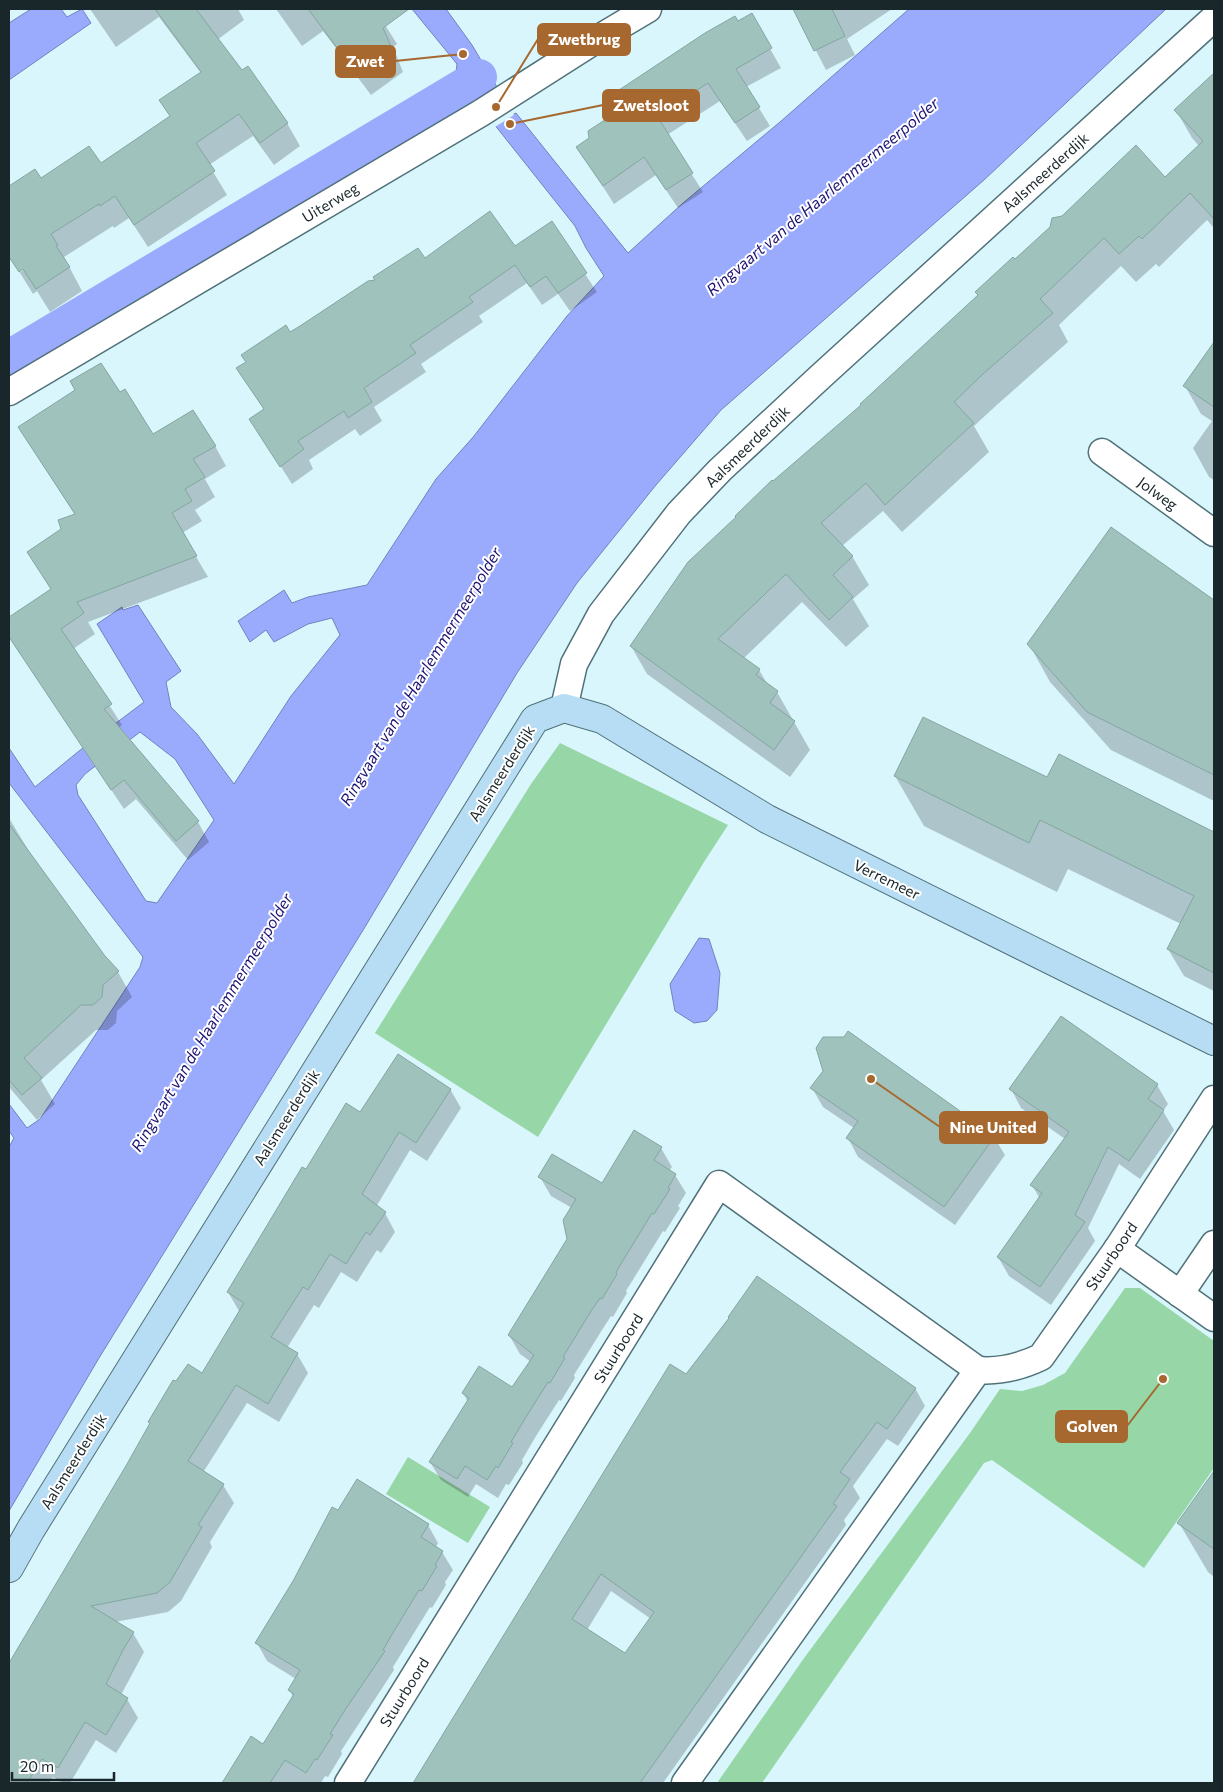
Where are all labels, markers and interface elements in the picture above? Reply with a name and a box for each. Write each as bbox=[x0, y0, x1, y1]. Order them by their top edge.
callout: Zwetbrug bbox=[538, 24, 630, 55]
text: Zwetbrug bbox=[548, 29, 620, 48]
callout: Zwet bbox=[336, 46, 395, 77]
text: Zwet bbox=[346, 51, 384, 70]
callout: Zwetsloot bbox=[603, 90, 699, 121]
water label: Ringvaart van de Haarlemmermeerpolder bbox=[702, 93, 943, 299]
text: Zwetsloot bbox=[613, 95, 689, 114]
street label: Aalsmeerderdijk bbox=[998, 128, 1092, 216]
street label: Uiterweg bbox=[299, 178, 361, 226]
street label: Aalsmeerderdijk bbox=[701, 401, 793, 491]
street label: Jolweg bbox=[1135, 473, 1181, 513]
water label: Ringvaart van de Haarlemmermeerpolder bbox=[335, 543, 505, 808]
street label: Aalsmeerderdijk bbox=[464, 722, 538, 824]
street label: Verremeer bbox=[851, 855, 923, 903]
water label: Ringvaart van de Haarlemmermeerpolder bbox=[126, 889, 296, 1154]
street label: Aalsmeerderdijk bbox=[249, 1066, 323, 1168]
callout: Nine United bbox=[940, 1112, 1047, 1143]
text: Nine United bbox=[949, 1117, 1037, 1136]
street label: Stuurboord bbox=[1082, 1218, 1140, 1294]
street label: Stuurboord bbox=[590, 1310, 646, 1386]
street label: Aalsmeerderdijk bbox=[36, 1410, 110, 1512]
callout: Golven bbox=[1056, 1411, 1127, 1442]
text: Golven bbox=[1066, 1416, 1118, 1435]
street label: Stuurboord bbox=[376, 1654, 432, 1730]
scale bar bbox=[12, 1750, 115, 1782]
text: 20 m bbox=[20, 1757, 54, 1775]

